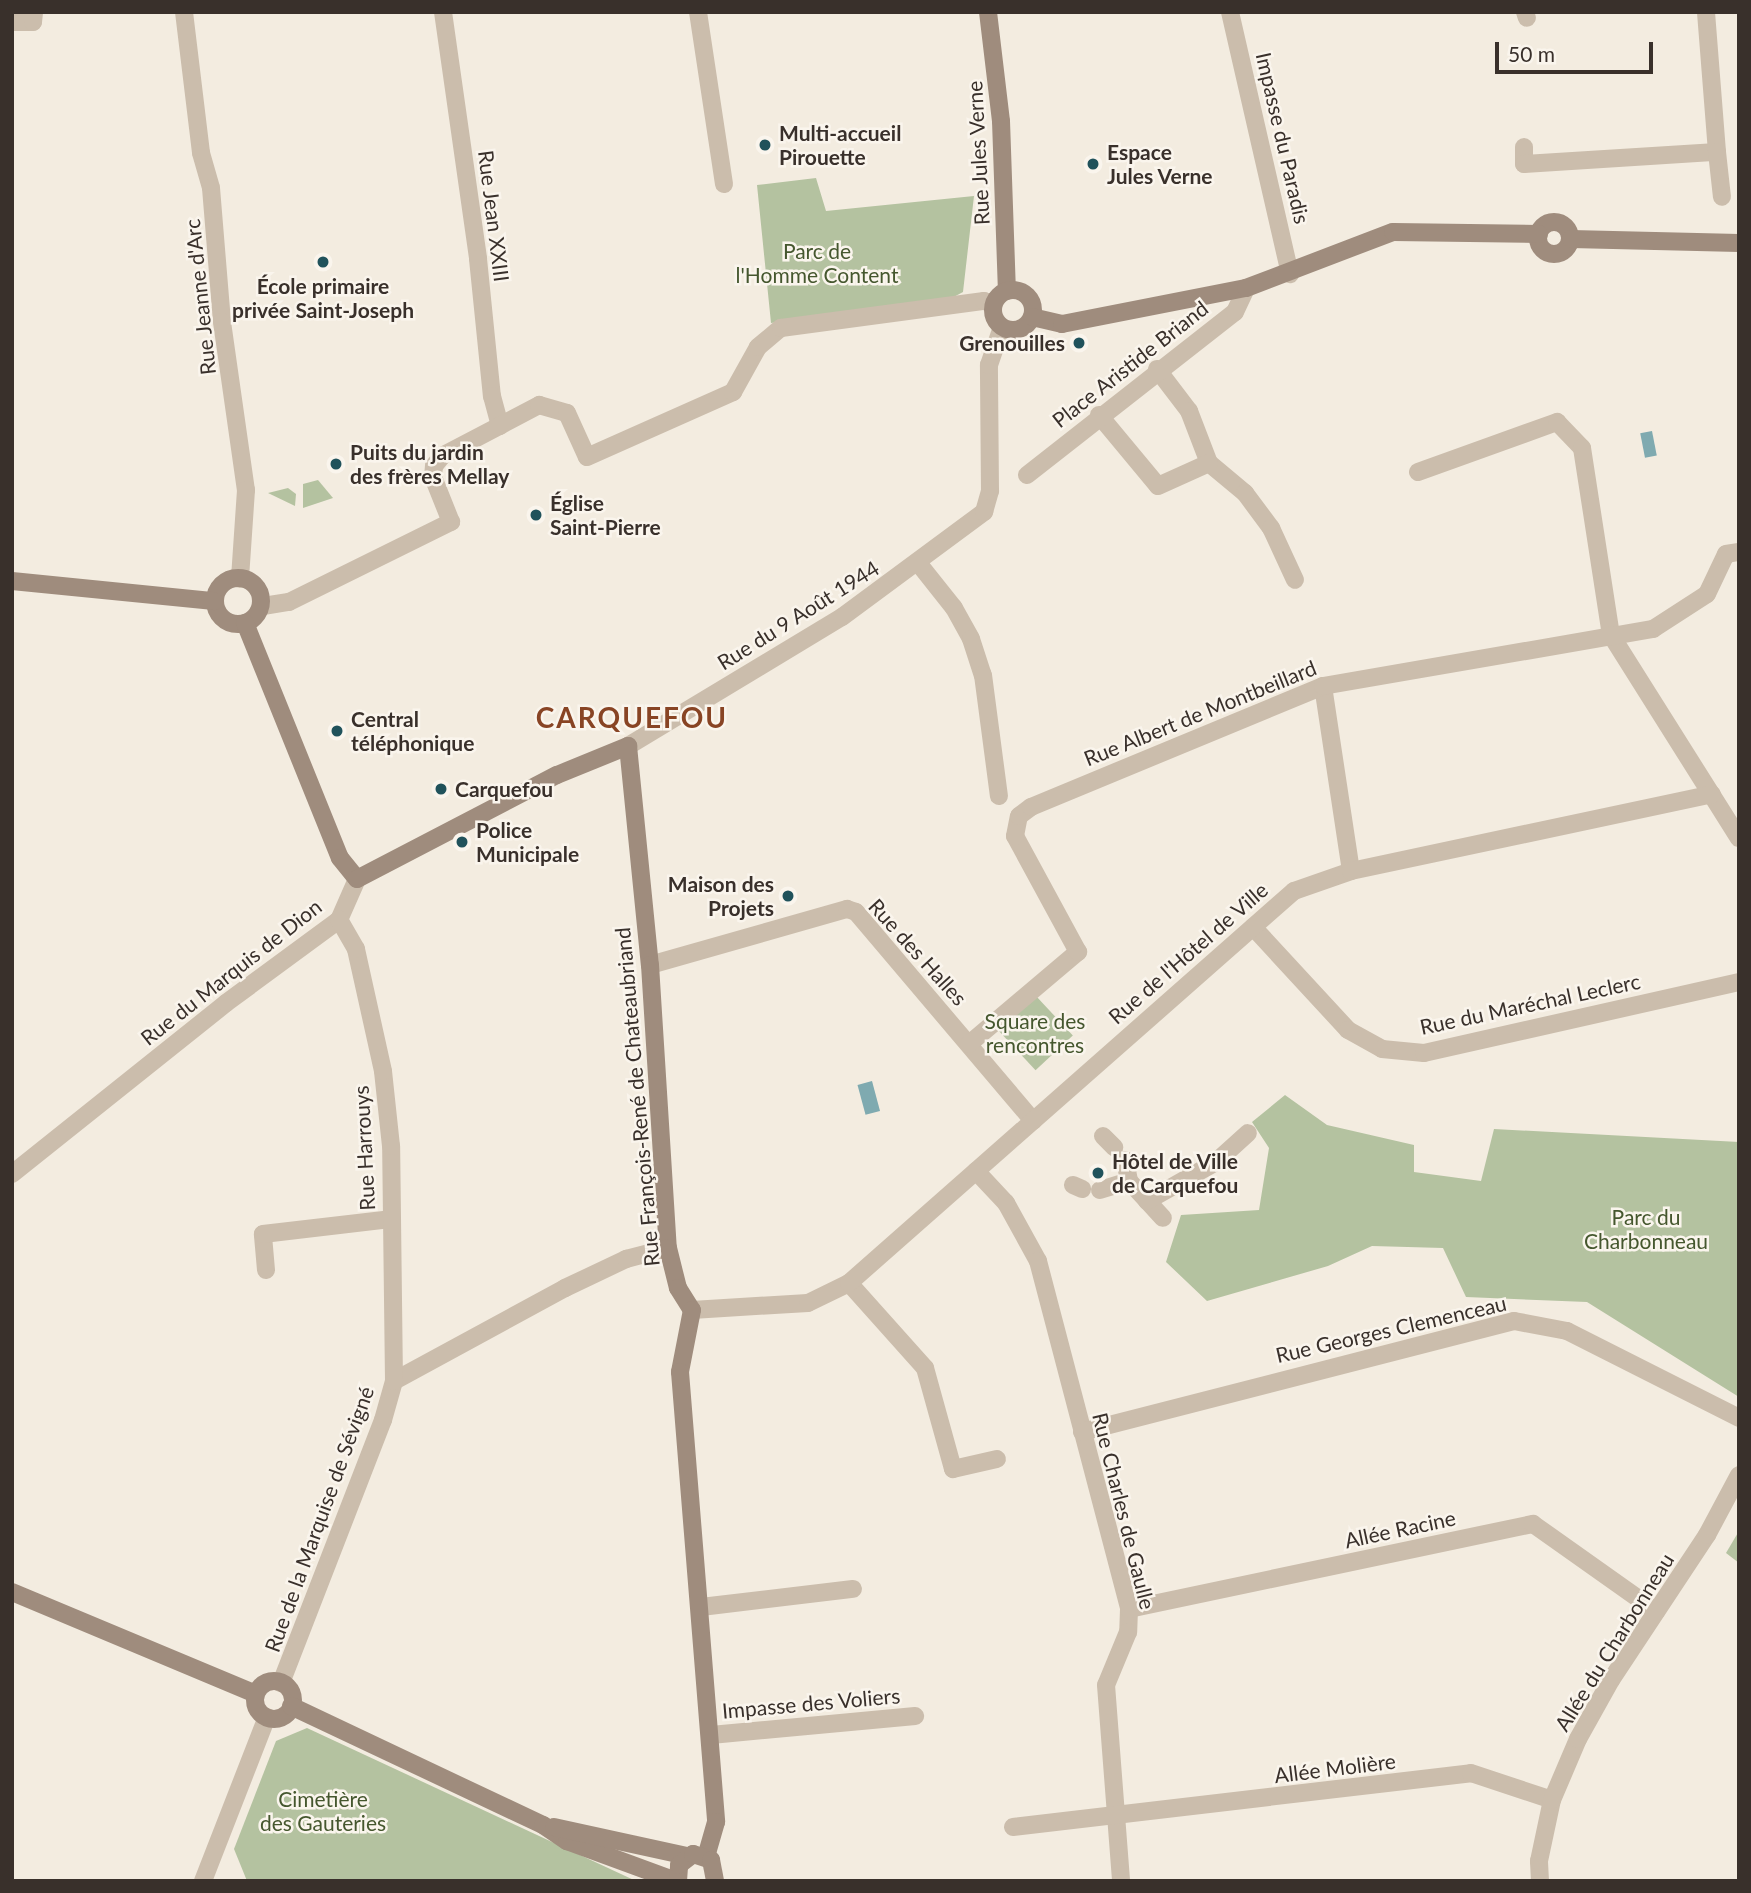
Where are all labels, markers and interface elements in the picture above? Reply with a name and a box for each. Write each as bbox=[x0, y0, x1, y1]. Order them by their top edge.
scale bar bbox=[1499, 28, 1656, 72]
text: 50 m bbox=[1508, 41, 1555, 66]
street label: Impasse du Paradis bbox=[1251, 50, 1315, 226]
street label: Rue Jules Verne bbox=[962, 80, 994, 226]
place label: Multi-accueil Pirouette bbox=[779, 120, 901, 170]
marker: Multi-accueil Pirouette bbox=[757, 137, 773, 153]
place label: Espace Jules Verne bbox=[1107, 139, 1213, 189]
street label: Rue Jean XXIII bbox=[473, 149, 515, 283]
marker: Espace Jules Verne bbox=[1085, 156, 1101, 172]
street label: Rue Jeanne d'Arc bbox=[179, 218, 221, 376]
park label: Parc de l'Homme Content bbox=[736, 238, 898, 288]
marker: École primaire privée Saint-Joseph bbox=[315, 254, 331, 270]
place label: École primaire privée Saint-Joseph bbox=[232, 273, 414, 323]
street label: Place Aristide Briand bbox=[1047, 295, 1213, 433]
place label: Grenouilles bbox=[959, 330, 1065, 356]
marker: Grenouilles bbox=[1071, 335, 1087, 351]
place label: Puits du jardin des frères Mellay bbox=[350, 439, 509, 489]
marker: Puits du jardin des frères Mellay bbox=[328, 456, 344, 472]
place label: Église Saint-Pierre bbox=[550, 490, 661, 540]
marker: Église Saint-Pierre bbox=[528, 507, 544, 523]
street label: Rue du 9 Août 1944 bbox=[712, 555, 884, 675]
street label: Rue Albert de Montbeillard bbox=[1080, 655, 1320, 771]
district label: CARQUEFOU bbox=[537, 700, 727, 734]
place label: Central téléphonique bbox=[351, 706, 474, 756]
marker: Central téléphonique bbox=[329, 723, 345, 739]
place label: Carquefou bbox=[455, 776, 553, 802]
marker: Carquefou bbox=[433, 781, 449, 797]
place label: Police Municipale bbox=[476, 817, 579, 867]
marker: Police Municipale bbox=[454, 834, 470, 850]
place label: Maison des Projets bbox=[668, 871, 774, 921]
street label: Rue de l'Hôtel de Ville bbox=[1103, 877, 1273, 1029]
marker: Maison des Projets bbox=[780, 888, 796, 904]
street label: Rue du Marquis de Dion bbox=[136, 894, 326, 1050]
street label: Rue des Halles bbox=[864, 894, 972, 1010]
street label: Rue François-René de Chateaubriand bbox=[610, 926, 664, 1268]
street label: Rue du Maréchal Leclerc bbox=[1418, 968, 1642, 1040]
park label: Square des rencontres bbox=[985, 1008, 1085, 1058]
street label: Rue Harrouys bbox=[348, 1085, 380, 1211]
place label: Hôtel de Ville de Carquefou bbox=[1112, 1148, 1239, 1198]
marker: Hôtel de Ville de Carquefou bbox=[1090, 1165, 1106, 1181]
park label: Parc du Charbonneau bbox=[1584, 1204, 1708, 1254]
street label: Rue Georges Clemenceau bbox=[1273, 1290, 1509, 1368]
street label: Rue de la Marquise de Sévigné bbox=[259, 1383, 379, 1655]
street label: Rue Charles de Gaulle bbox=[1087, 1410, 1161, 1612]
street label: Allée Racine bbox=[1342, 1505, 1458, 1553]
street label: Allée du Charbonneau bbox=[1549, 1549, 1679, 1735]
street label: Impasse des Voliers bbox=[721, 1683, 901, 1723]
street label: Allée Molière bbox=[1273, 1748, 1397, 1788]
park label: Cimetière des Gauteries bbox=[260, 1786, 386, 1836]

